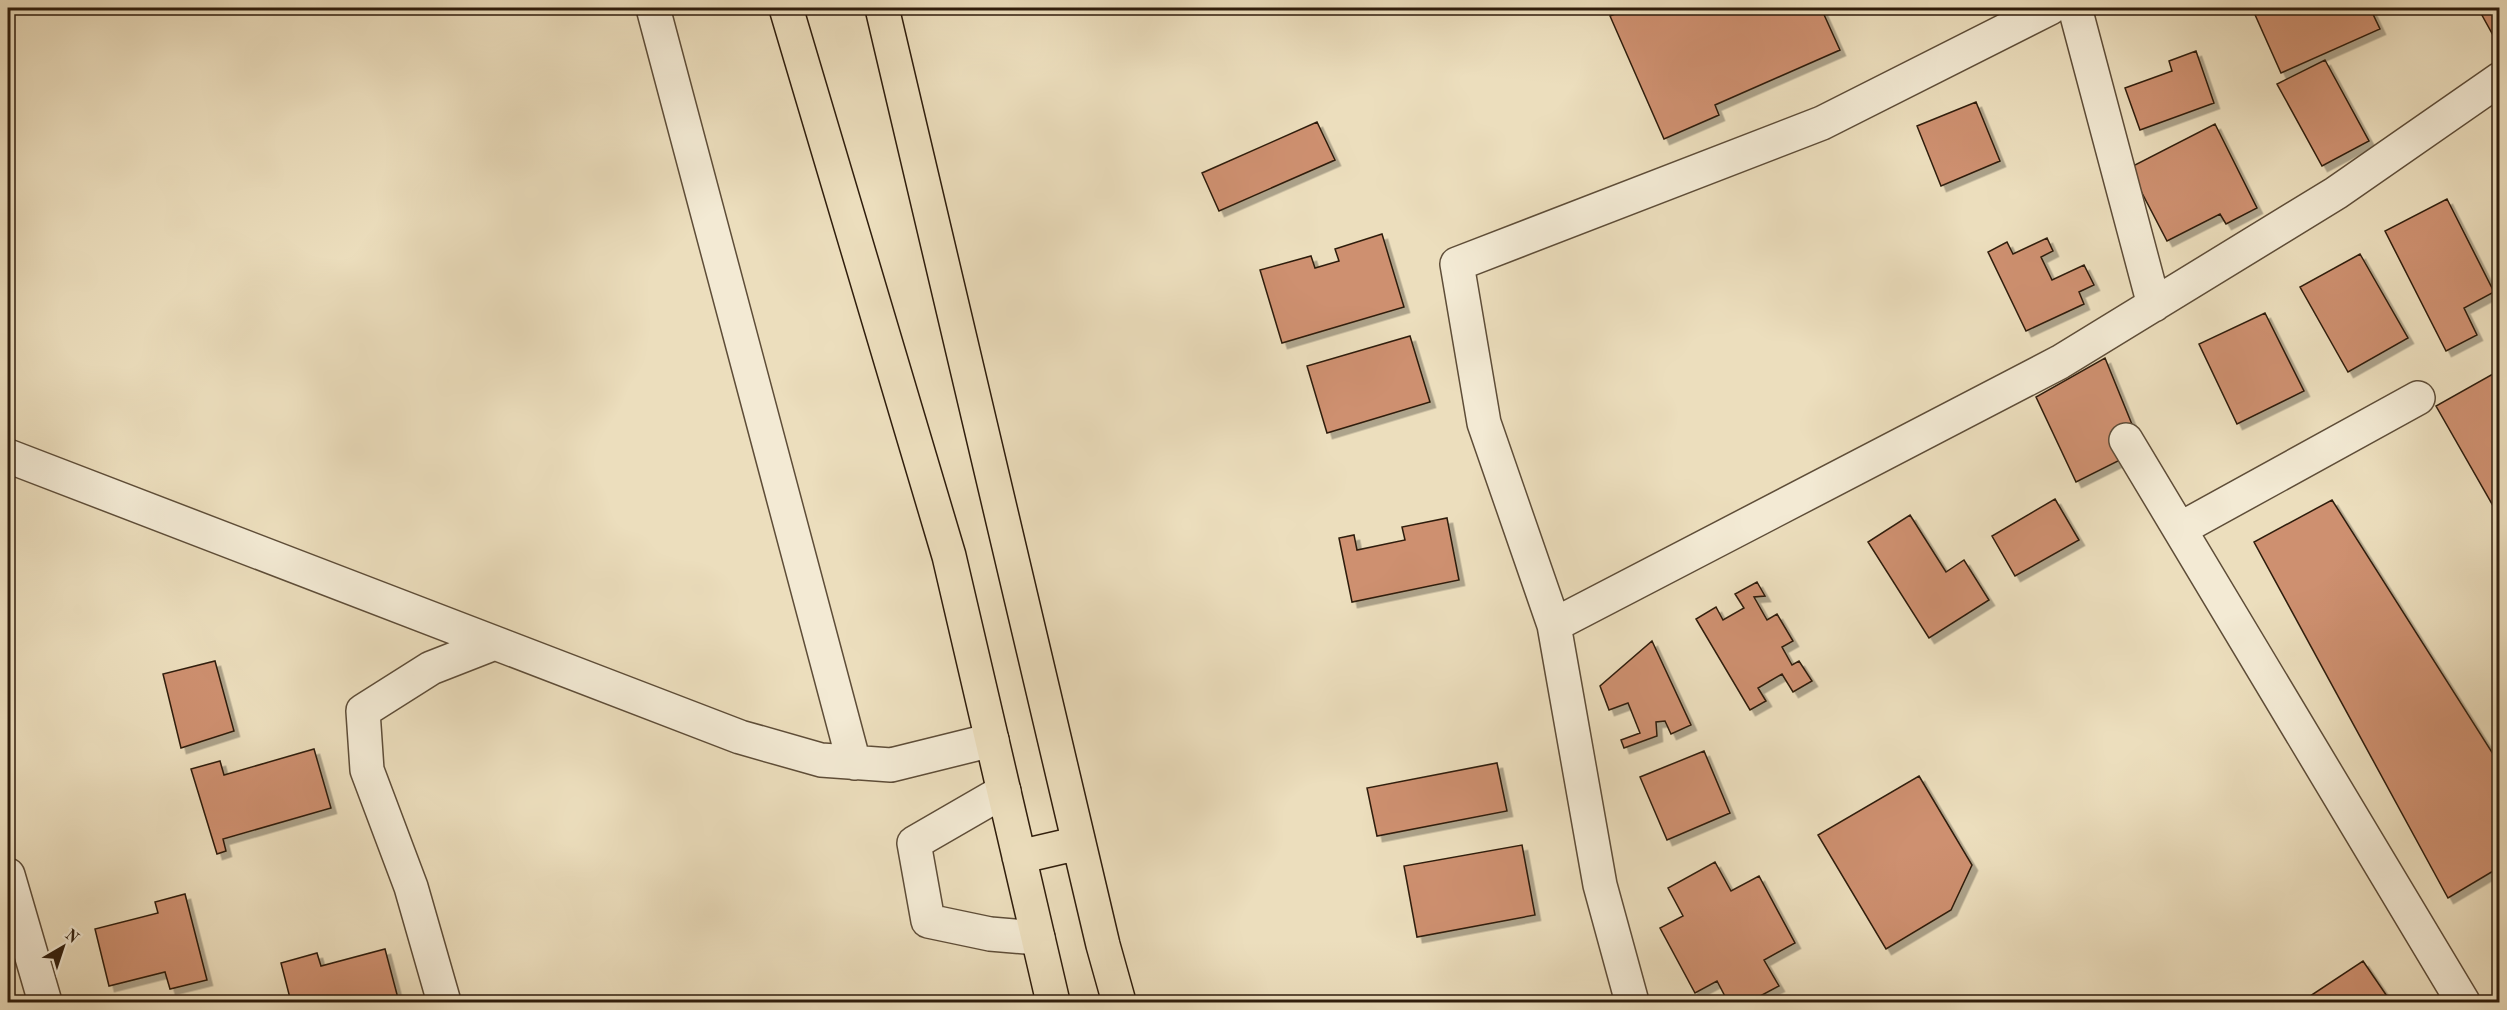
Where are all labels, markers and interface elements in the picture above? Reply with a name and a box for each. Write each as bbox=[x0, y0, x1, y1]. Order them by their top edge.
north arrow bbox=[33, 917, 93, 977]
text: N bbox=[61, 927, 82, 947]

